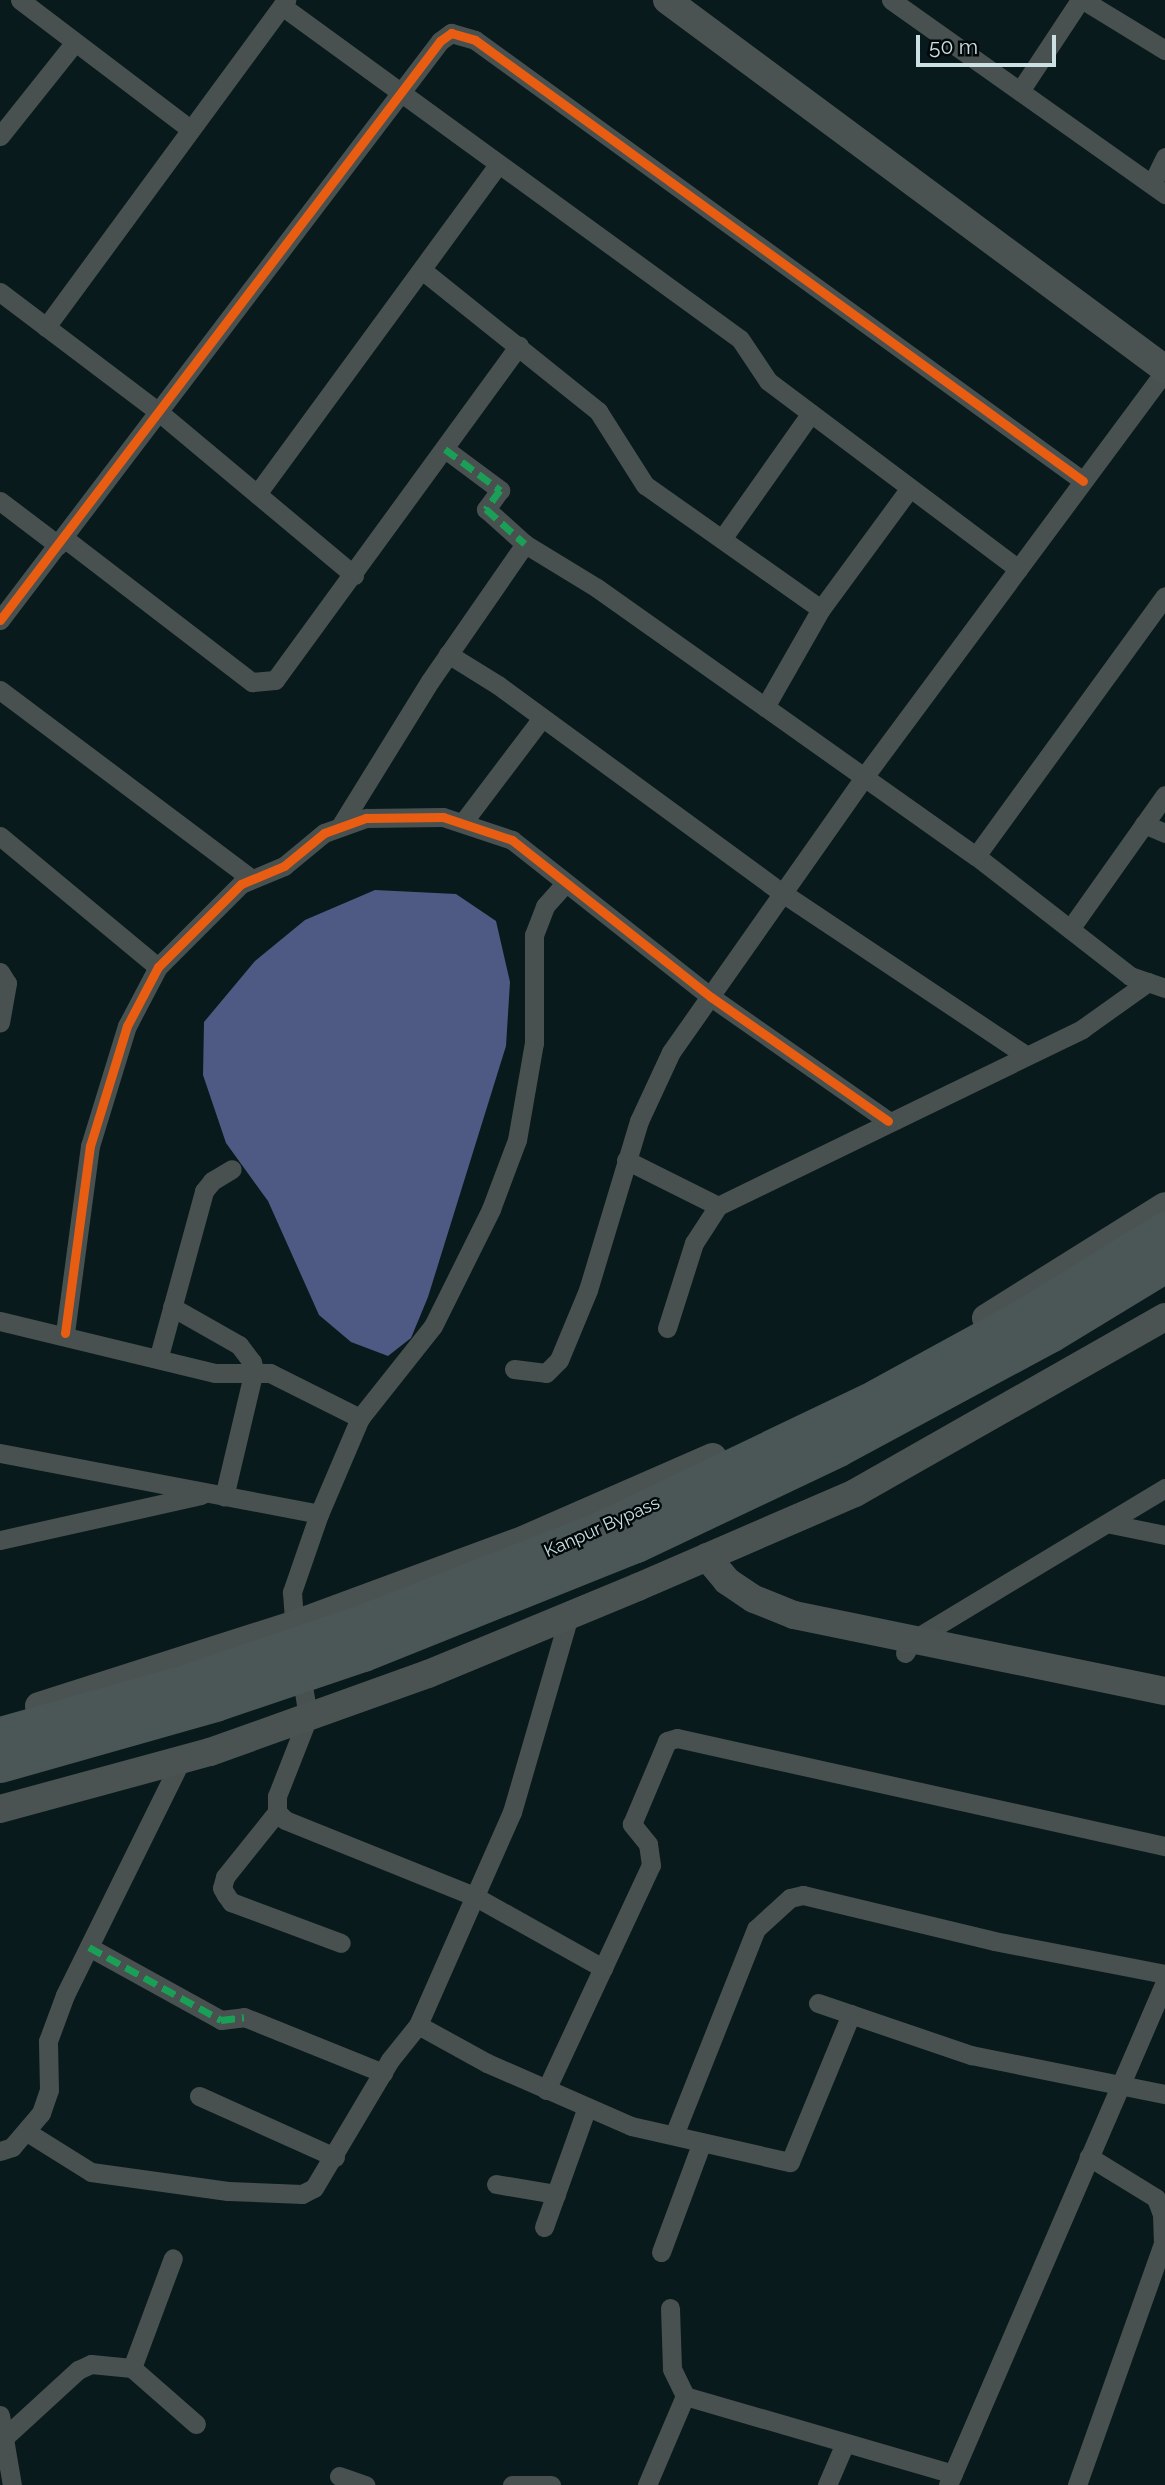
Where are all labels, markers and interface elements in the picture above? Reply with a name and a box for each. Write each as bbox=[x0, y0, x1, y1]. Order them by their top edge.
scale bar bbox=[920, 21, 1060, 65]
text: 50 m bbox=[929, 34, 978, 59]
street label: Kanpur Bypass bbox=[541, 1492, 663, 1562]

